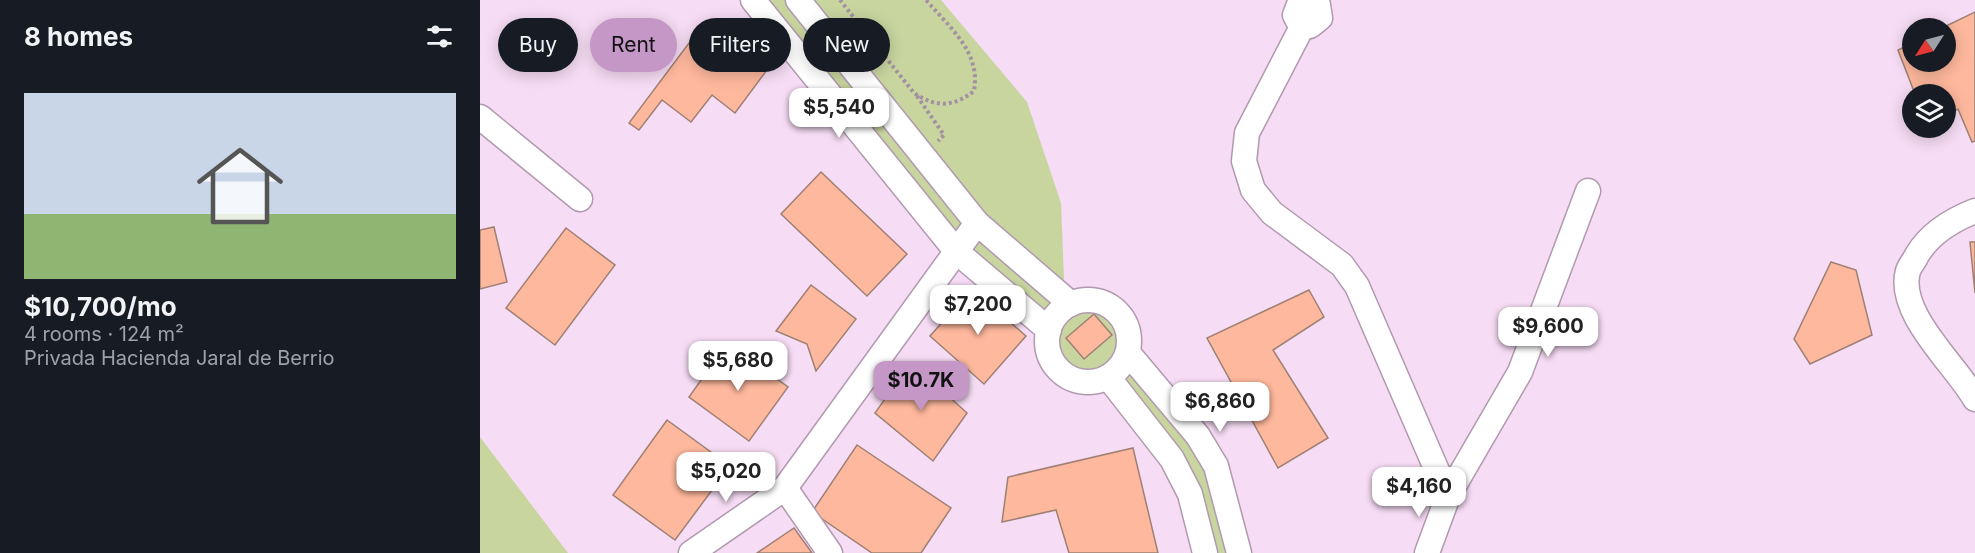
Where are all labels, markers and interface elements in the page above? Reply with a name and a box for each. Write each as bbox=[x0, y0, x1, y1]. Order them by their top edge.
chip: Buy bbox=[498, 18, 578, 72]
chip: Rent bbox=[590, 18, 677, 72]
chip: Filters bbox=[689, 18, 791, 72]
chip: New bbox=[803, 18, 890, 72]
north arrow bbox=[1902, 18, 1956, 72]
map controls bbox=[1902, 18, 1956, 138]
icon: filters bbox=[423, 20, 456, 53]
text: 8 homes bbox=[24, 21, 133, 52]
button: layers bbox=[1902, 84, 1956, 138]
pin: $5,540 bbox=[790, 88, 888, 139]
text: $5,540 bbox=[803, 95, 875, 119]
icon: home bbox=[186, 132, 294, 240]
pin: $7,200 bbox=[929, 285, 1027, 336]
text: $10,700/mo bbox=[24, 291, 177, 322]
text: $7,200 bbox=[944, 292, 1012, 316]
pin: $9,600 bbox=[1499, 307, 1597, 358]
text: $9,600 bbox=[1512, 314, 1584, 338]
text: 4 rooms · 124 m² bbox=[24, 322, 184, 346]
pin: $5,680 bbox=[689, 341, 787, 392]
text: Privada Hacienda Jaral de Berrio bbox=[24, 346, 335, 370]
text: $5,680 bbox=[702, 348, 774, 372]
pin: $10.7K bbox=[872, 361, 970, 412]
text: $10.7K bbox=[888, 368, 954, 392]
pin: $6,860 bbox=[1171, 382, 1269, 433]
text: $6,860 bbox=[1184, 389, 1256, 413]
pin: $5,020 bbox=[677, 452, 775, 503]
text: $5,020 bbox=[690, 459, 762, 483]
pin: $4,160 bbox=[1370, 467, 1468, 518]
text: $4,160 bbox=[1386, 474, 1452, 498]

